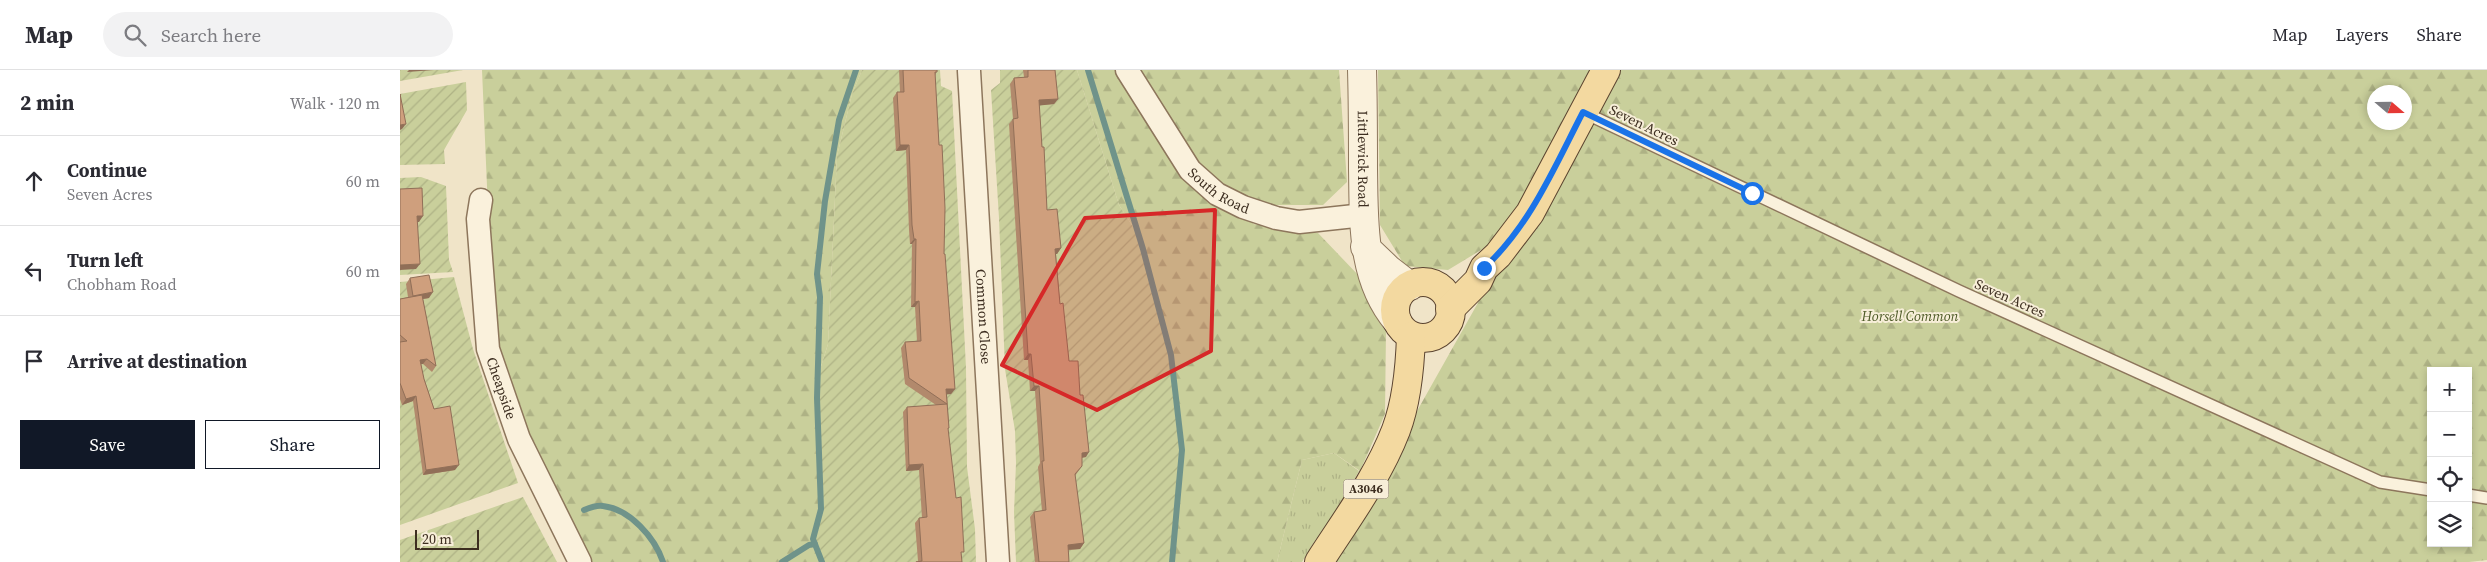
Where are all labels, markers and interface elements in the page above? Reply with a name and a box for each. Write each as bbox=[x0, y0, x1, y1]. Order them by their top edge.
search box bbox=[103, 12, 453, 57]
text: Map bbox=[25, 18, 73, 51]
icon: search bbox=[121, 21, 149, 49]
text: Search here bbox=[161, 22, 261, 48]
text: Map bbox=[2272, 22, 2307, 47]
text: Layers bbox=[2335, 22, 2388, 47]
text: Share bbox=[2416, 22, 2462, 47]
north arrow bbox=[2367, 85, 2412, 130]
text: 2 min bbox=[20, 88, 75, 117]
text: Walk · 120 m bbox=[290, 92, 380, 114]
street label: Seven Acres bbox=[1606, 100, 1682, 150]
street label: Littlewick Road bbox=[1353, 110, 1374, 208]
text: Continue bbox=[67, 157, 147, 183]
street label: South Road bbox=[1184, 163, 1252, 218]
icon: ahead bbox=[20, 167, 48, 195]
text: 60 m bbox=[346, 170, 380, 192]
route start bbox=[1741, 182, 1764, 205]
text: Seven Acres bbox=[67, 183, 152, 205]
text: Turn left bbox=[67, 247, 143, 273]
icon: left bbox=[20, 257, 48, 285]
route end bbox=[1473, 257, 1496, 280]
text: 60 m bbox=[346, 260, 380, 282]
street label: Common Close bbox=[971, 268, 996, 365]
text: Chobham Road bbox=[67, 273, 177, 295]
street label: Seven Acres bbox=[1972, 274, 2048, 322]
park label: Horsell Common bbox=[1861, 306, 1959, 326]
icon: arrive bbox=[20, 347, 48, 375]
text: Arrive at destination bbox=[67, 348, 247, 374]
street label: Cheapside bbox=[481, 354, 521, 422]
map controls bbox=[2427, 367, 2472, 547]
button: + bbox=[2427, 367, 2472, 412]
button: − bbox=[2427, 412, 2472, 457]
button: Save bbox=[20, 420, 195, 469]
button: Share bbox=[205, 420, 380, 469]
button: locate bbox=[2427, 457, 2472, 502]
road number: A3046 bbox=[1344, 479, 1388, 498]
button: layers bbox=[2427, 502, 2472, 547]
scale bar bbox=[415, 527, 479, 550]
text: 20 m bbox=[422, 529, 452, 549]

